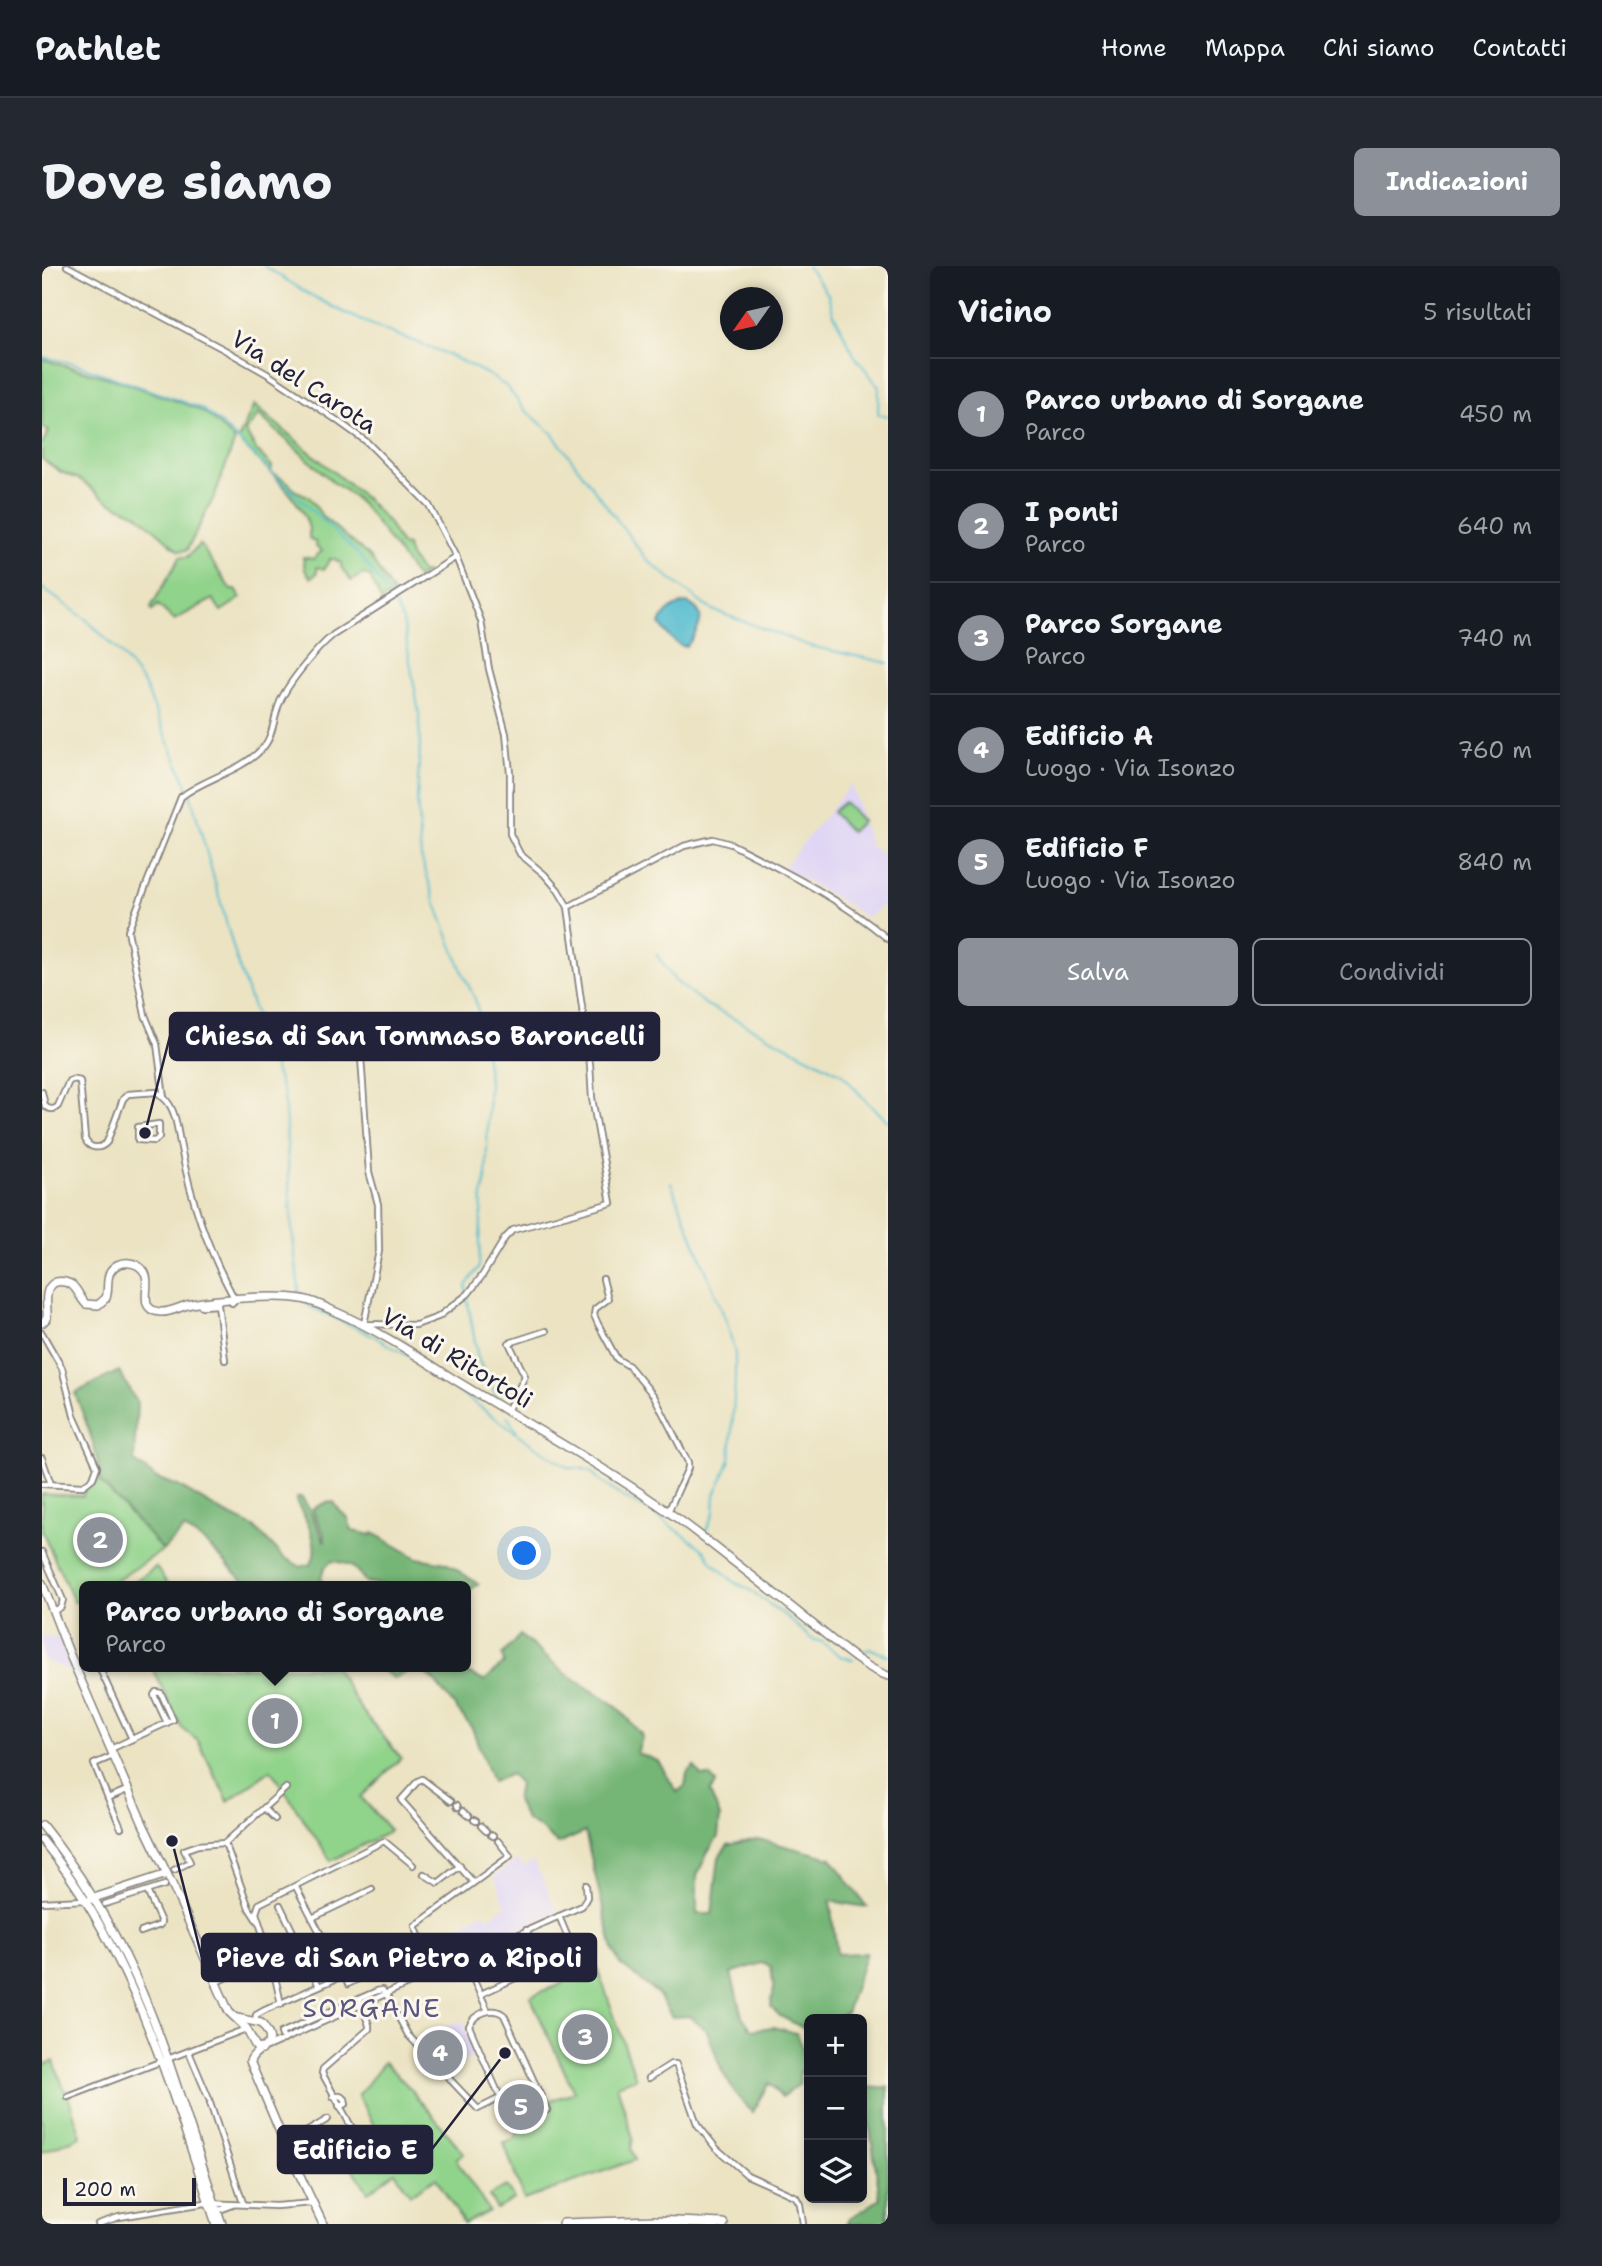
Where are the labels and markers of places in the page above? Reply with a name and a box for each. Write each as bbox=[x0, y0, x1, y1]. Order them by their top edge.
callout: Chiesa di San Tommaso Baroncelli bbox=[170, 1013, 659, 1060]
pin: 2 bbox=[77, 1514, 123, 1566]
pin: 1 bbox=[252, 1695, 298, 1747]
callout: Pieve di San Pietro a Ripoli bbox=[202, 1934, 596, 1981]
pin: 3 bbox=[562, 2011, 608, 2063]
pin: 4 bbox=[417, 2027, 463, 2079]
pin: 5 bbox=[498, 2081, 544, 2133]
callout: Edificio E bbox=[278, 2126, 432, 2173]

